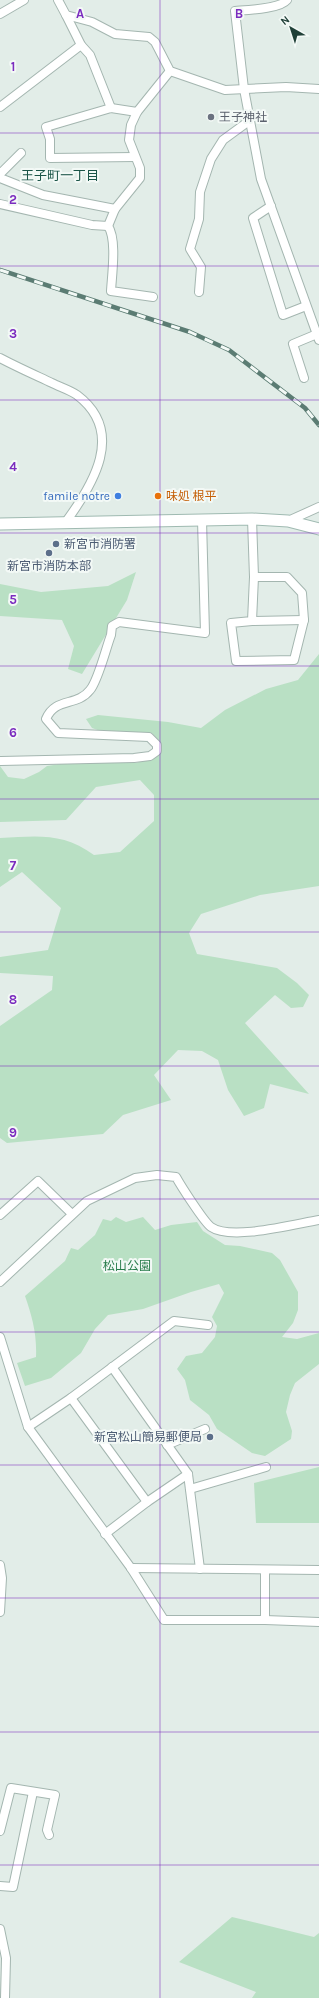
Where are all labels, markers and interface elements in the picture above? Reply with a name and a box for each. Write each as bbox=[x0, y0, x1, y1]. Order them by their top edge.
text: A bbox=[76, 6, 84, 21]
text: B bbox=[235, 6, 243, 21]
north arrow bbox=[271, 8, 311, 48]
text: N bbox=[278, 13, 292, 28]
text: 1 bbox=[11, 59, 15, 74]
place label: 王子神社 bbox=[219, 110, 267, 124]
marker: 王子神社 bbox=[206, 112, 216, 122]
district label: 王子町一丁目 bbox=[21, 168, 99, 183]
text: 2 bbox=[9, 192, 17, 207]
text: 3 bbox=[9, 326, 17, 341]
text: 4 bbox=[9, 459, 17, 474]
place label: famile notre bbox=[43, 489, 110, 503]
place label: 味処 根平 bbox=[166, 489, 217, 503]
marker: famile notre bbox=[113, 491, 123, 501]
marker: 味処 根平 bbox=[153, 491, 163, 501]
place label: 新宮市消防署 bbox=[64, 537, 136, 551]
marker: 新宮市消防署 bbox=[51, 539, 61, 549]
marker: 新宮市消防本部 bbox=[44, 548, 54, 558]
place label: 新宮市消防本部 bbox=[7, 559, 91, 573]
text: 5 bbox=[9, 592, 17, 607]
text: 6 bbox=[9, 725, 17, 740]
text: 7 bbox=[10, 858, 17, 873]
text: 8 bbox=[9, 992, 17, 1007]
text: 9 bbox=[9, 1125, 17, 1140]
park label: 松山公園 bbox=[103, 1259, 151, 1273]
place label: 新宮松山簡易郵便局 bbox=[94, 1430, 202, 1444]
marker: 新宮松山簡易郵便局 bbox=[205, 1432, 215, 1442]

